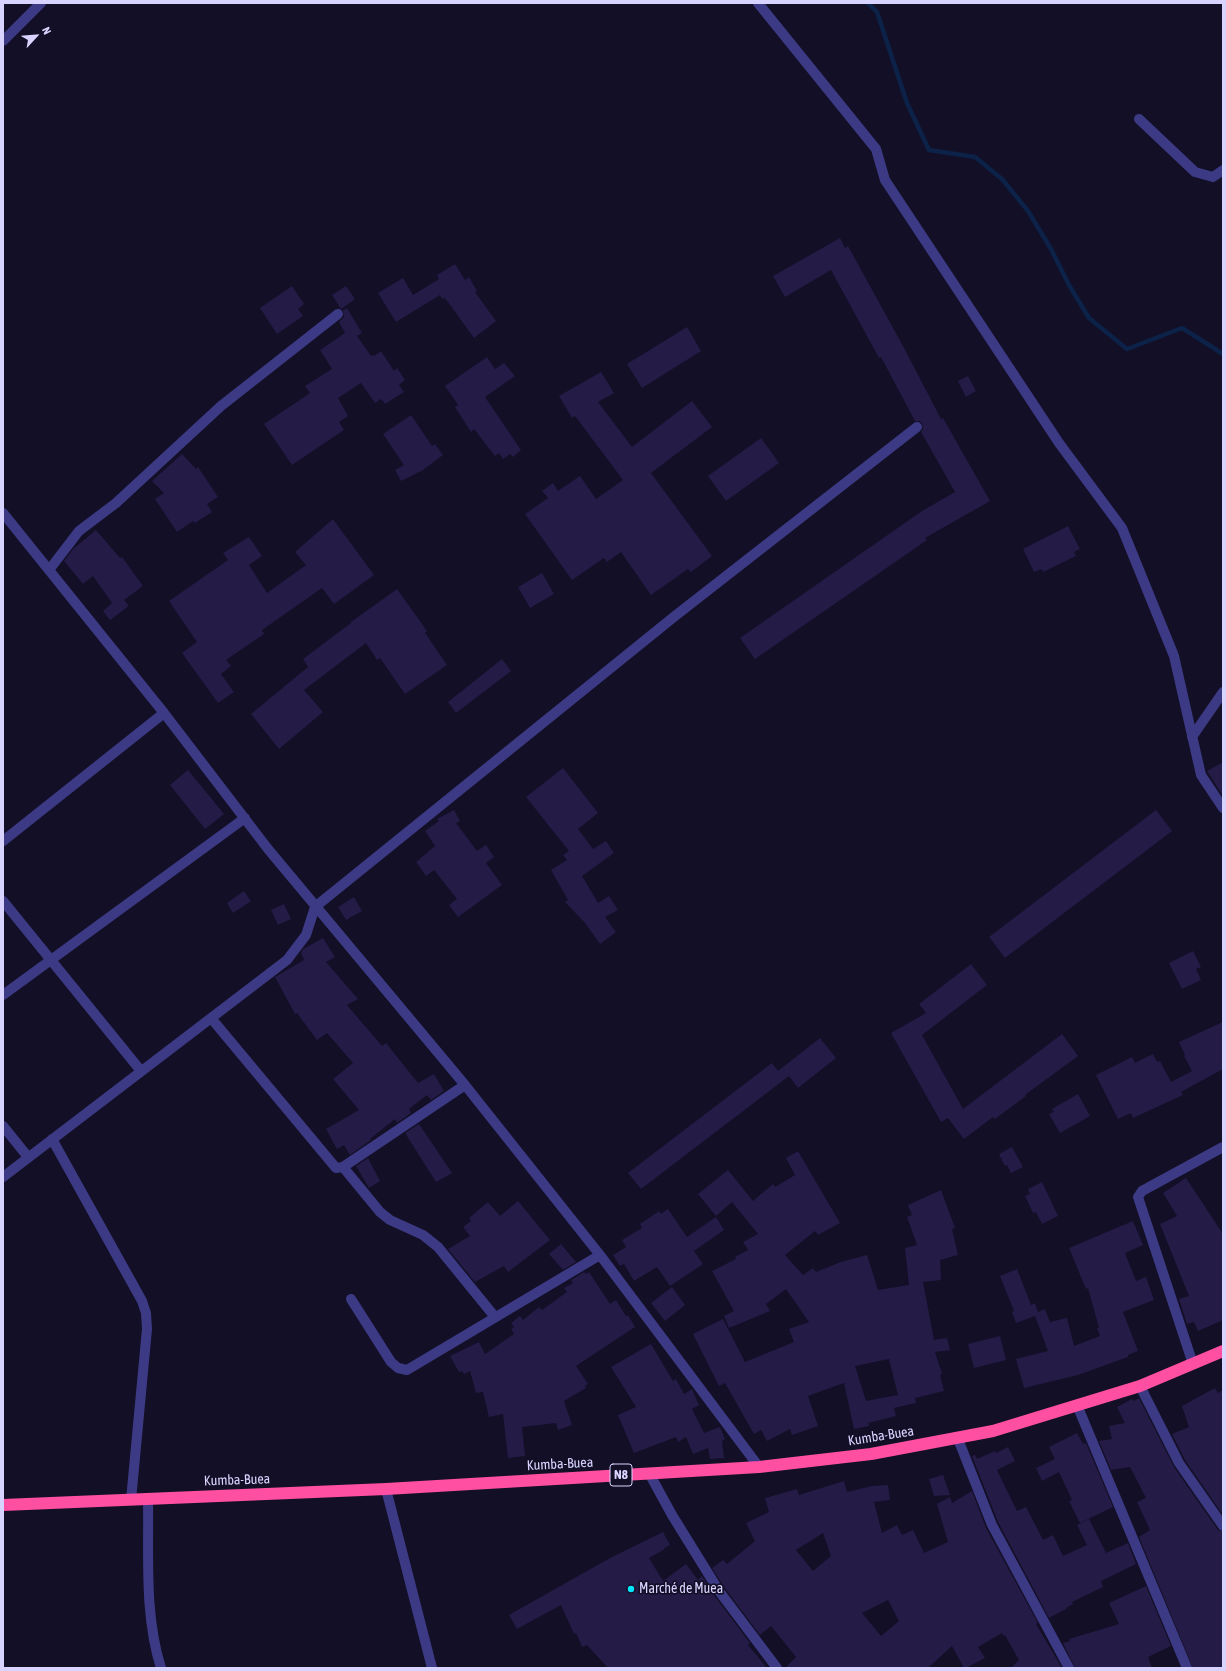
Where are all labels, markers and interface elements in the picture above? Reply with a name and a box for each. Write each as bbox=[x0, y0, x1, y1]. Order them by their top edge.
north arrow bbox=[16, 16, 56, 56]
text: N bbox=[40, 25, 54, 36]
street label: Kumba-Buea bbox=[847, 1423, 915, 1449]
street label: Kumba-Buea bbox=[526, 1454, 594, 1474]
road number: N8 bbox=[610, 1464, 632, 1486]
street label: Kumba-Buea bbox=[203, 1470, 271, 1490]
place label: Marché de Muea bbox=[639, 1581, 723, 1597]
marker: Marché de Muea bbox=[626, 1584, 636, 1594]

